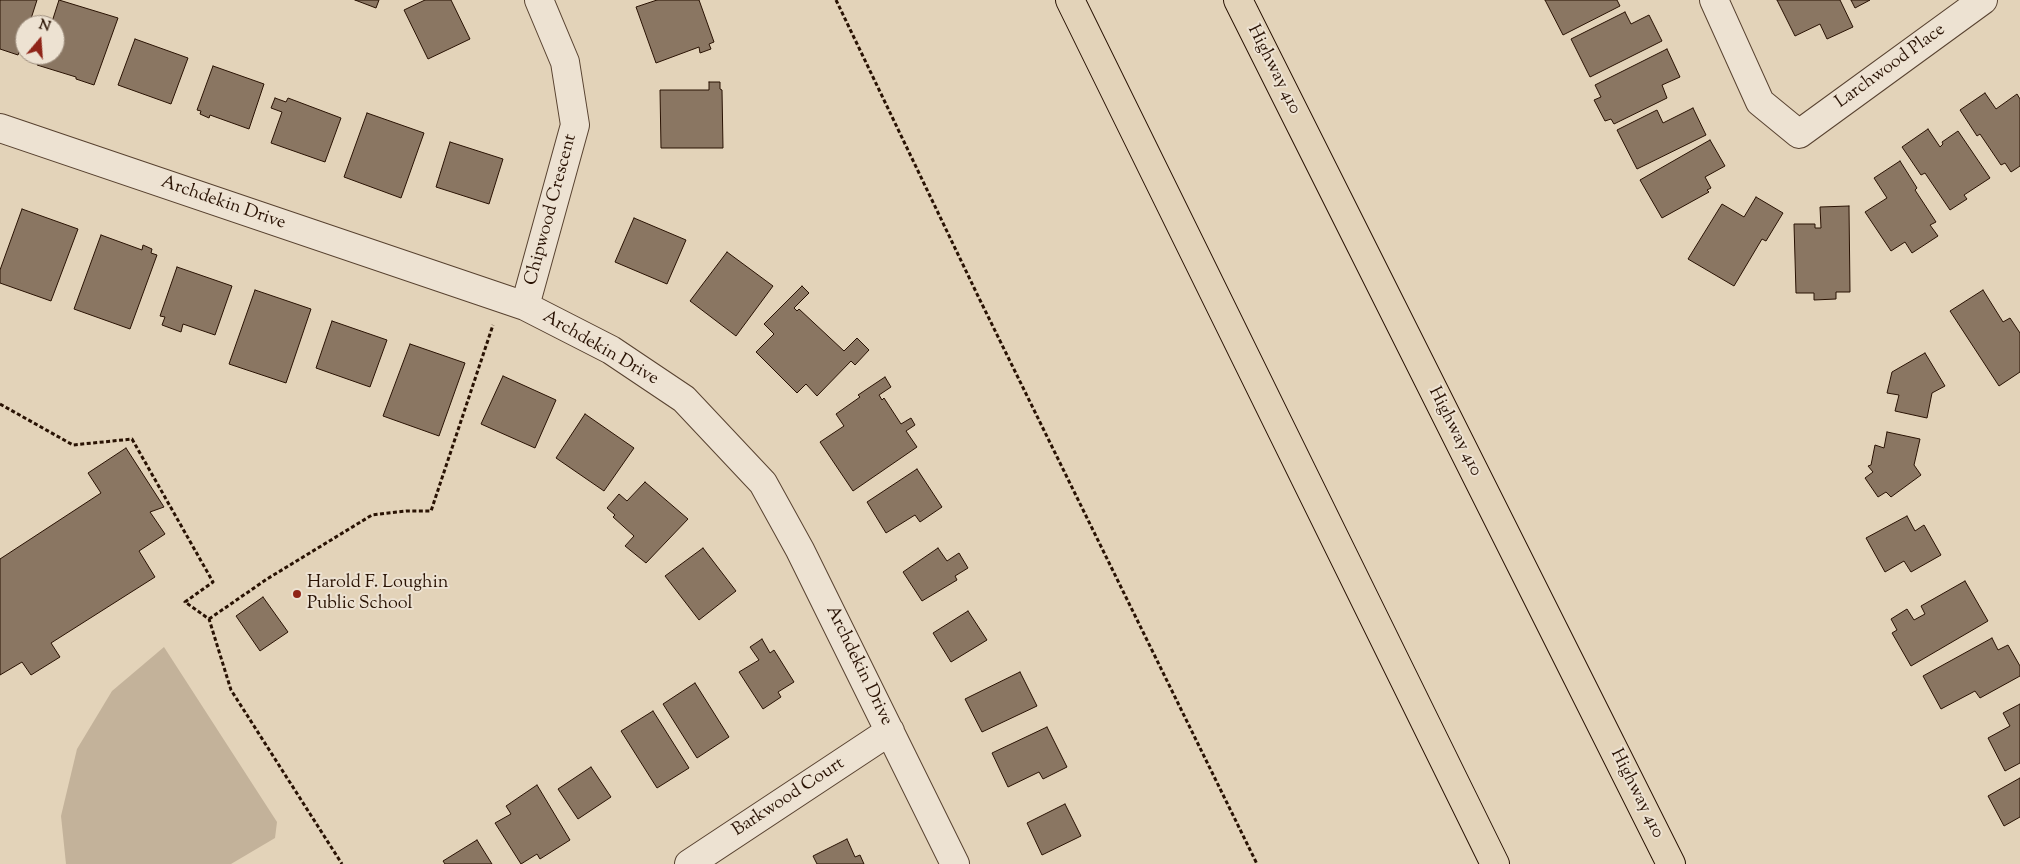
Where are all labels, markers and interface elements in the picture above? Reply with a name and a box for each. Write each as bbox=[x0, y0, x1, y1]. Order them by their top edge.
north arrow bbox=[15, 15, 65, 65]
text: N bbox=[36, 15, 53, 38]
street label: Larchwood Place bbox=[1832, 20, 1950, 114]
street label: Highway 410 bbox=[1241, 22, 1305, 118]
street label: Chipwood Crescent bbox=[521, 132, 583, 288]
street label: Archdekin Drive bbox=[158, 173, 288, 235]
street label: Archdekin Drive bbox=[538, 307, 662, 391]
street label: Highway 410 bbox=[1422, 384, 1486, 480]
place label: Harold F. Loughin Public School bbox=[307, 573, 448, 616]
marker: Harold F. Loughin Public School bbox=[291, 588, 303, 600]
street label: Archdekin Drive bbox=[820, 603, 896, 729]
street label: Highway 410 bbox=[1604, 746, 1668, 842]
street label: Barkwood Court bbox=[729, 754, 849, 842]

